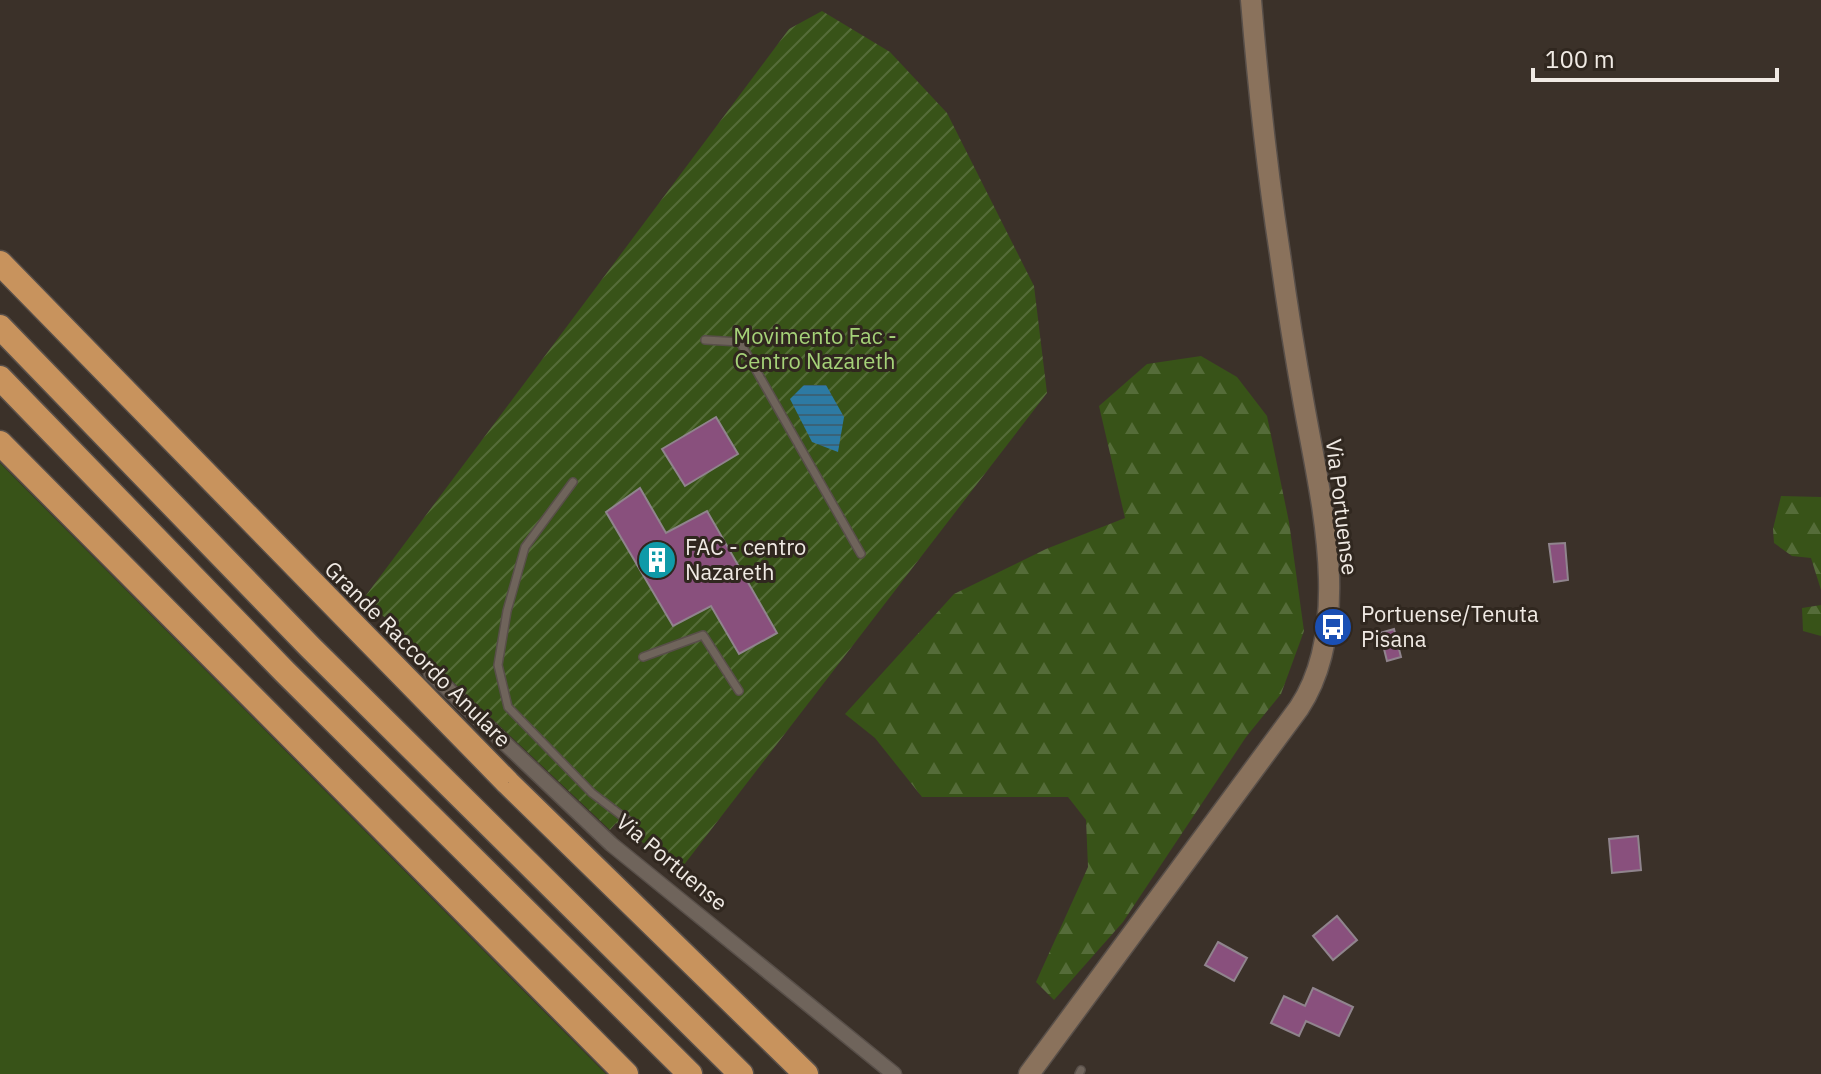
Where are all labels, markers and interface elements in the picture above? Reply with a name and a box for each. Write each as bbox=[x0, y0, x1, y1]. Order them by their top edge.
scale bar bbox=[1533, 32, 1777, 82]
text: 100 m bbox=[1545, 43, 1615, 75]
park label: Movimento Fac - Centro Nazareth bbox=[733, 321, 897, 375]
street label: Via Portuense bbox=[1320, 437, 1365, 577]
place label: FAC - centro Nazareth bbox=[685, 532, 806, 586]
building icon: FAC - centro Nazareth bbox=[636, 539, 678, 581]
street label: Grande Raccordo Anulare bbox=[319, 554, 518, 753]
place label: Portuense/Tenuta Pisana bbox=[1361, 599, 1539, 653]
bus stop icon: Portuense/Tenuta Pisana bbox=[1312, 606, 1354, 648]
street label: Via Portuense bbox=[611, 807, 734, 917]

